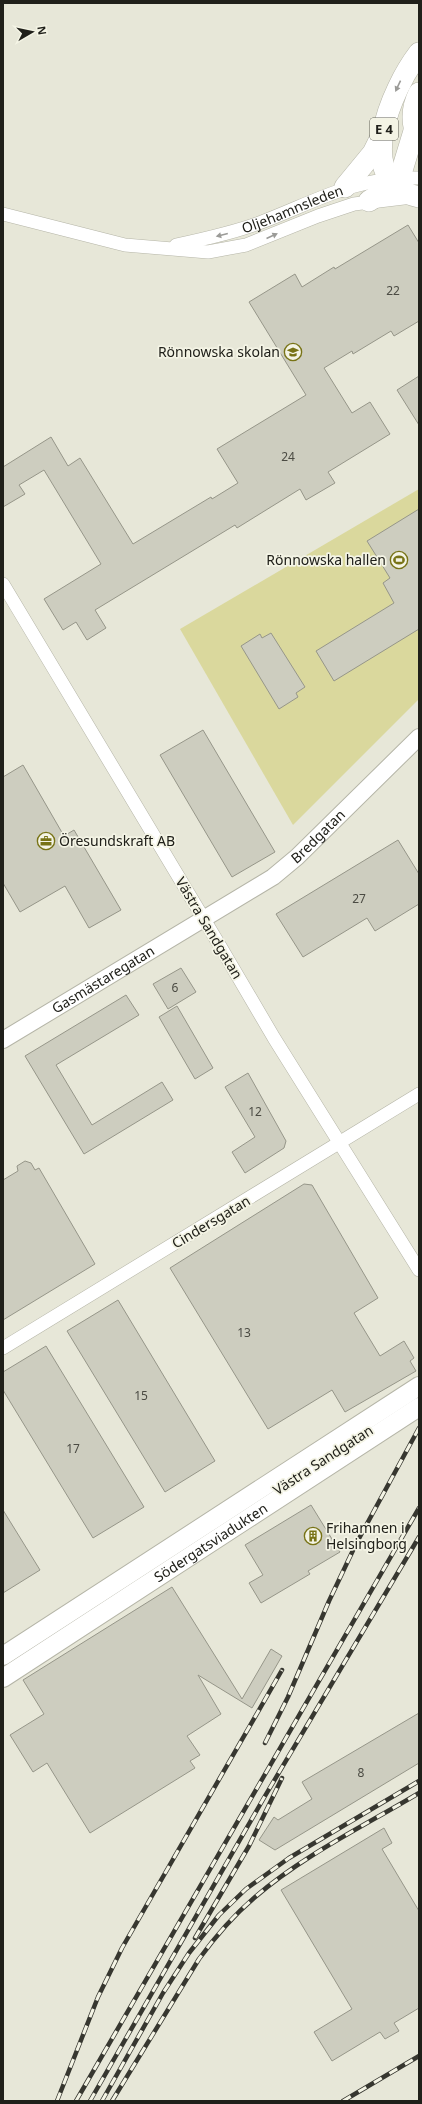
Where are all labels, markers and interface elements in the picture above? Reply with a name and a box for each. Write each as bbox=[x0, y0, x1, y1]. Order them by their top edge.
north arrow bbox=[12, 12, 52, 52]
text: N bbox=[34, 25, 50, 36]
one-way arrow bbox=[395, 80, 401, 91]
road number: E 4 bbox=[370, 118, 398, 140]
street label: Oljehamnsleden bbox=[239, 180, 345, 237]
one-way arrow bbox=[216, 232, 228, 238]
one-way arrow bbox=[267, 233, 278, 239]
house number: 22 bbox=[386, 282, 400, 299]
place label: Rönnowska skolan bbox=[158, 342, 280, 361]
school or university icon: Rönnowska skolan bbox=[283, 342, 303, 362]
house number: 24 bbox=[281, 448, 295, 465]
place label: Rönnowska hallen bbox=[266, 550, 386, 569]
sports icon: Rönnowska hallen bbox=[389, 550, 409, 570]
street label: Bredgatan bbox=[287, 805, 349, 867]
office icon: Öresundskraft AB bbox=[36, 831, 56, 851]
place label: Öresundskraft AB bbox=[59, 831, 175, 850]
street label: Västra Sandgatan bbox=[172, 873, 247, 982]
house number: 27 bbox=[352, 890, 366, 907]
street label: Gasmästaregatan bbox=[48, 941, 158, 1017]
house number: 6 bbox=[172, 979, 179, 996]
house number: 12 bbox=[248, 1103, 262, 1120]
street label: Cindersgatan bbox=[168, 1191, 253, 1252]
house number: 13 bbox=[237, 1324, 251, 1341]
house number: 15 bbox=[134, 1387, 148, 1404]
street label: Västra Sandgatan bbox=[269, 1420, 376, 1499]
house number: 17 bbox=[66, 1440, 80, 1457]
street label: Södergatsviadukten bbox=[150, 1498, 271, 1586]
place label: Frihamnen i Helsingborg bbox=[326, 1518, 407, 1553]
building icon: Frihamnen i Helsingborg bbox=[303, 1526, 323, 1546]
house number: 8 bbox=[358, 1764, 365, 1781]

